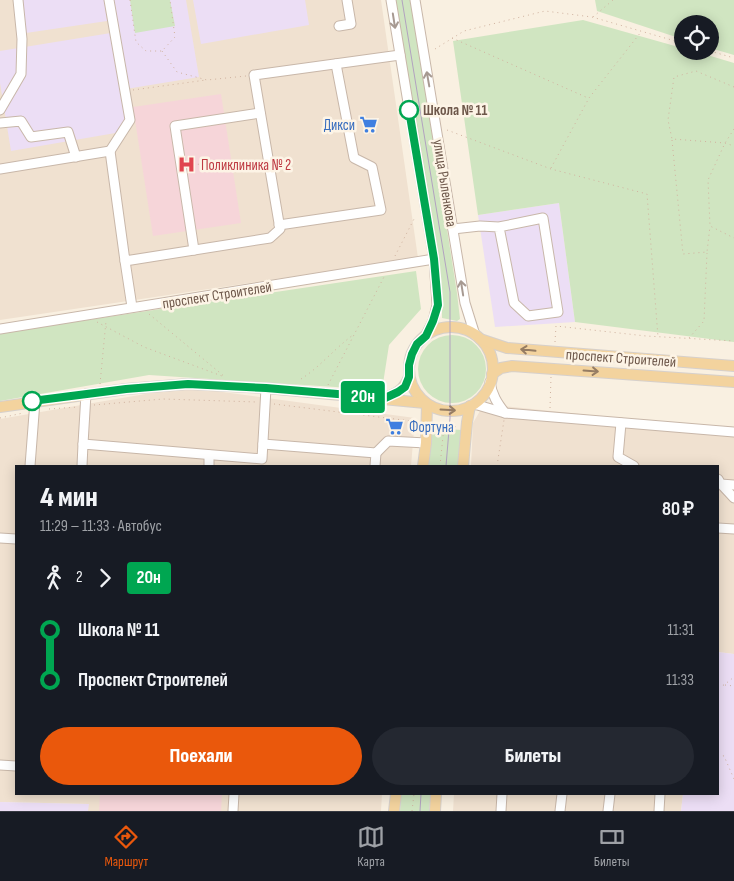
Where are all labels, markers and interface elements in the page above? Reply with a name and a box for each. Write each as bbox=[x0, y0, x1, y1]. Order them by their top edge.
one-way arrow bbox=[390, 12, 400, 28]
map controls bbox=[674, 15, 719, 60]
button: locate bbox=[674, 15, 719, 60]
one-way arrow bbox=[422, 71, 432, 87]
marker: Школа № 11 bbox=[399, 100, 419, 120]
place label: Школа № 11 bbox=[423, 101, 487, 120]
supermarket icon: Дикси bbox=[359, 115, 379, 135]
place label: Дикси bbox=[324, 116, 355, 135]
street label: улица Рыленкова bbox=[428, 138, 461, 228]
hospital icon: Поликлиника № 2 bbox=[177, 155, 197, 175]
place label: Поликлиника № 2 bbox=[201, 156, 291, 175]
street label: проспект Строителей bbox=[161, 277, 273, 314]
one-way arrow bbox=[457, 281, 467, 297]
one-way arrow bbox=[521, 345, 537, 355]
street label: проспект Строителей bbox=[565, 345, 677, 372]
one-way arrow bbox=[583, 367, 599, 376]
line badge: 20н bbox=[334, 381, 392, 413]
text: 20н bbox=[351, 386, 375, 407]
unlabelled marker bbox=[22, 391, 42, 411]
one-way arrow bbox=[440, 406, 456, 415]
supermarket icon: Фортуна bbox=[385, 417, 405, 437]
place label: Фортуна bbox=[409, 418, 454, 437]
text: 4 мин bbox=[40, 481, 98, 514]
text: 80 ₽ bbox=[662, 498, 694, 521]
text: 11:29 – 11:33 · Автобус bbox=[40, 517, 162, 536]
icon: walk bbox=[40, 564, 68, 592]
icon: forward bbox=[91, 564, 119, 592]
text: 20н bbox=[137, 567, 161, 588]
text: 2 bbox=[76, 568, 83, 587]
text: Школа № 11 bbox=[78, 619, 160, 642]
text: 11:31 bbox=[667, 621, 694, 640]
text: Проспект Строителей bbox=[78, 669, 228, 692]
text: 11:33 bbox=[666, 671, 694, 690]
button: Поехали bbox=[40, 727, 362, 785]
button: Билеты bbox=[372, 727, 694, 785]
tab: Маршрут bbox=[104, 823, 148, 870]
tab: Карта bbox=[357, 823, 385, 870]
tab: Билеты bbox=[594, 823, 630, 870]

